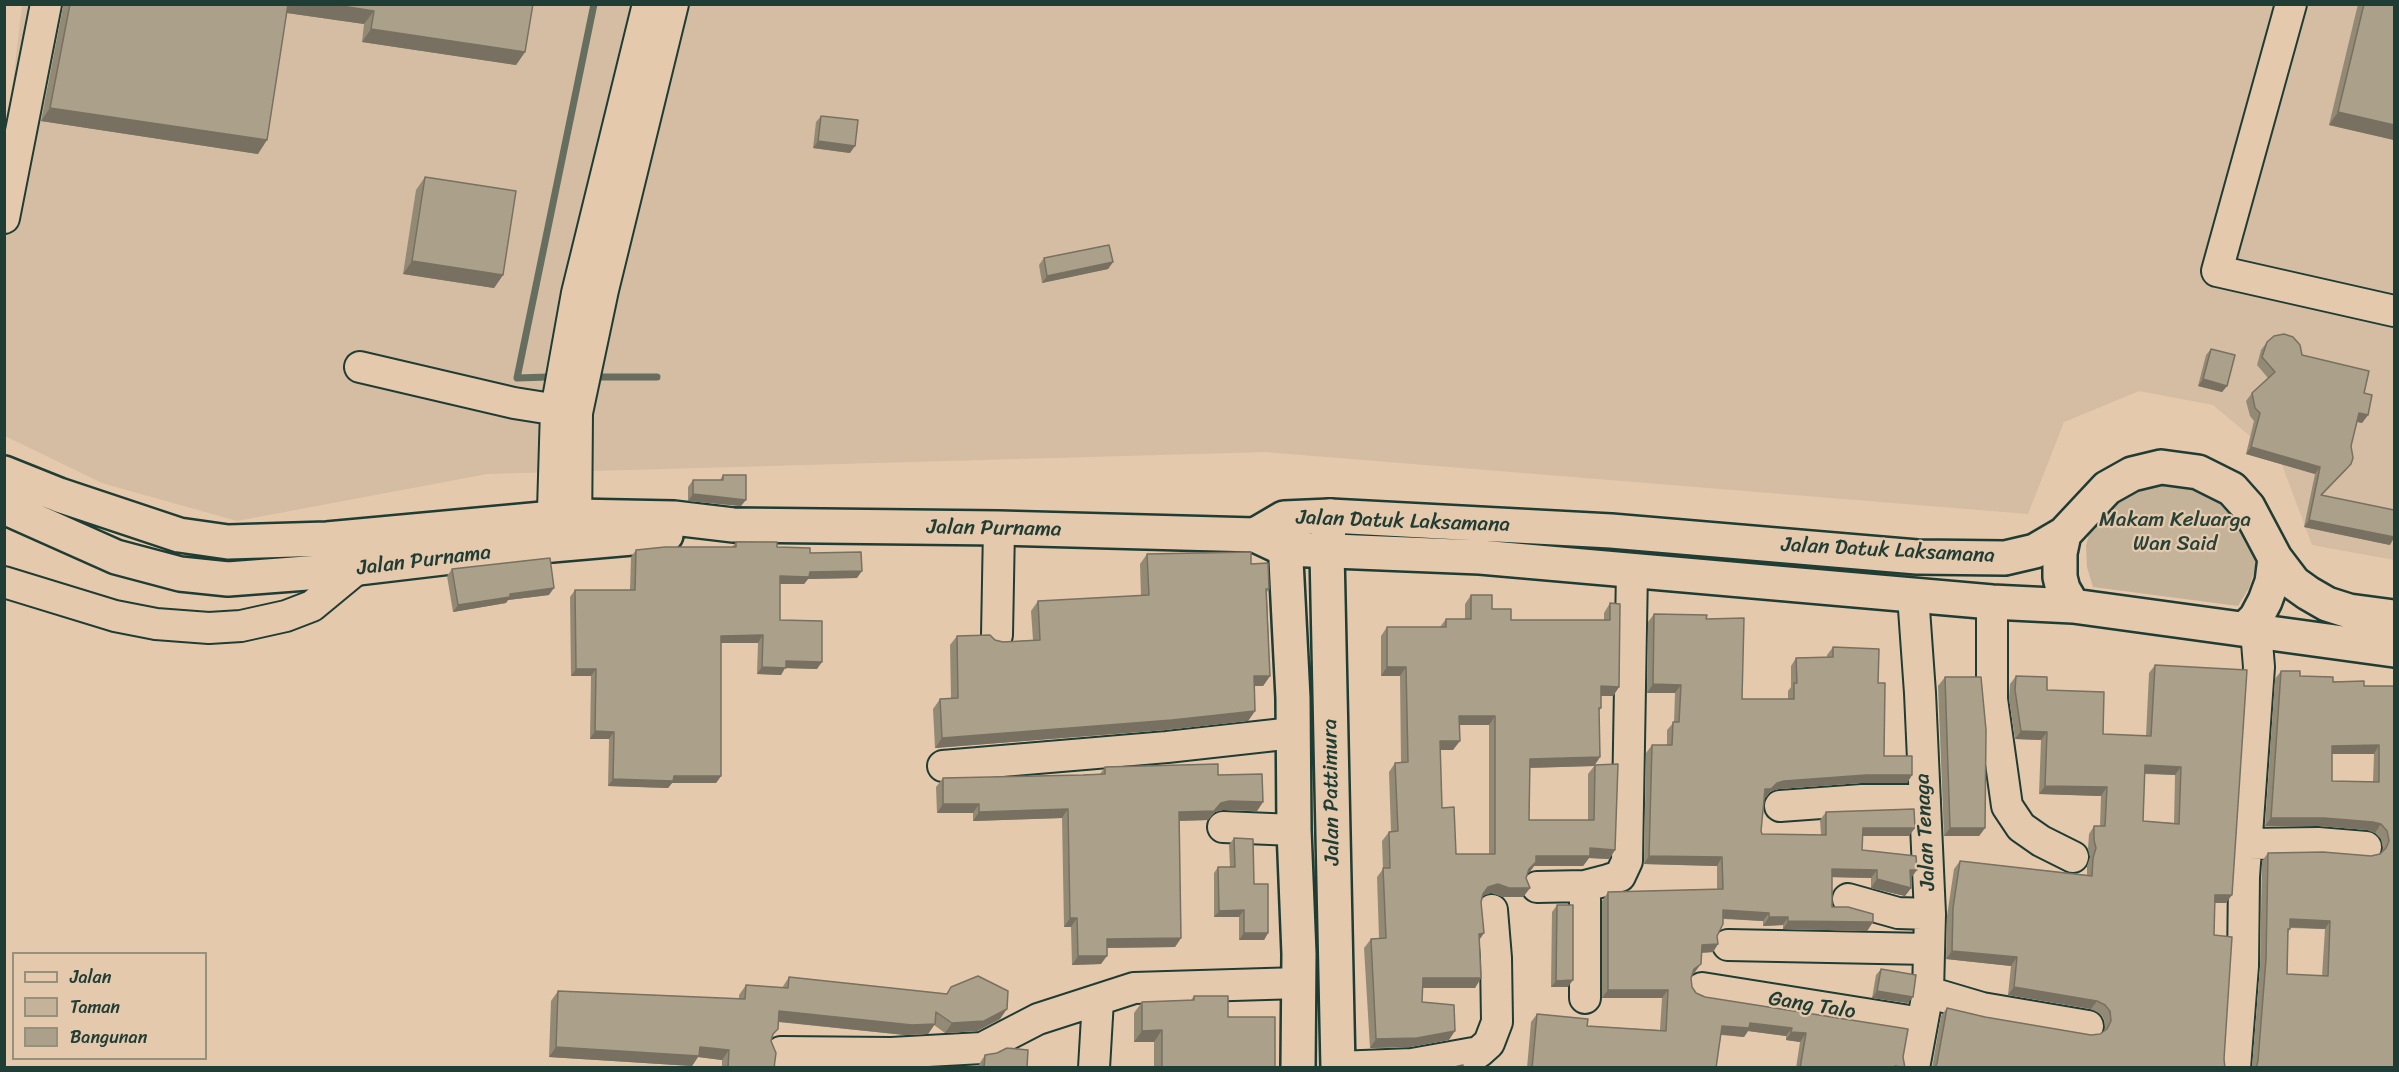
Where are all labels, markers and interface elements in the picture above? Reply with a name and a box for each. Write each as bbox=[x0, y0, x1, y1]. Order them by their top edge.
street label: Jalan Datuk Laksamana bbox=[1296, 506, 1510, 538]
park label: Makam Keluarga Wan Said bbox=[2099, 508, 2251, 558]
street label: Jalan Purnama bbox=[926, 515, 1062, 543]
street label: Jalan Datuk Laksamana bbox=[1781, 533, 1995, 569]
street label: Jalan Purnama bbox=[356, 540, 492, 582]
street label: Jalan Pattimura bbox=[1318, 718, 1346, 866]
street label: Jalan Tenaga bbox=[1910, 773, 1942, 891]
legend bbox=[12, 952, 207, 1060]
text: Jalan bbox=[70, 961, 111, 993]
street label: Gang Talo bbox=[1767, 987, 1857, 1025]
text: Taman bbox=[70, 991, 120, 1023]
text: Bangunan bbox=[70, 1021, 147, 1053]

